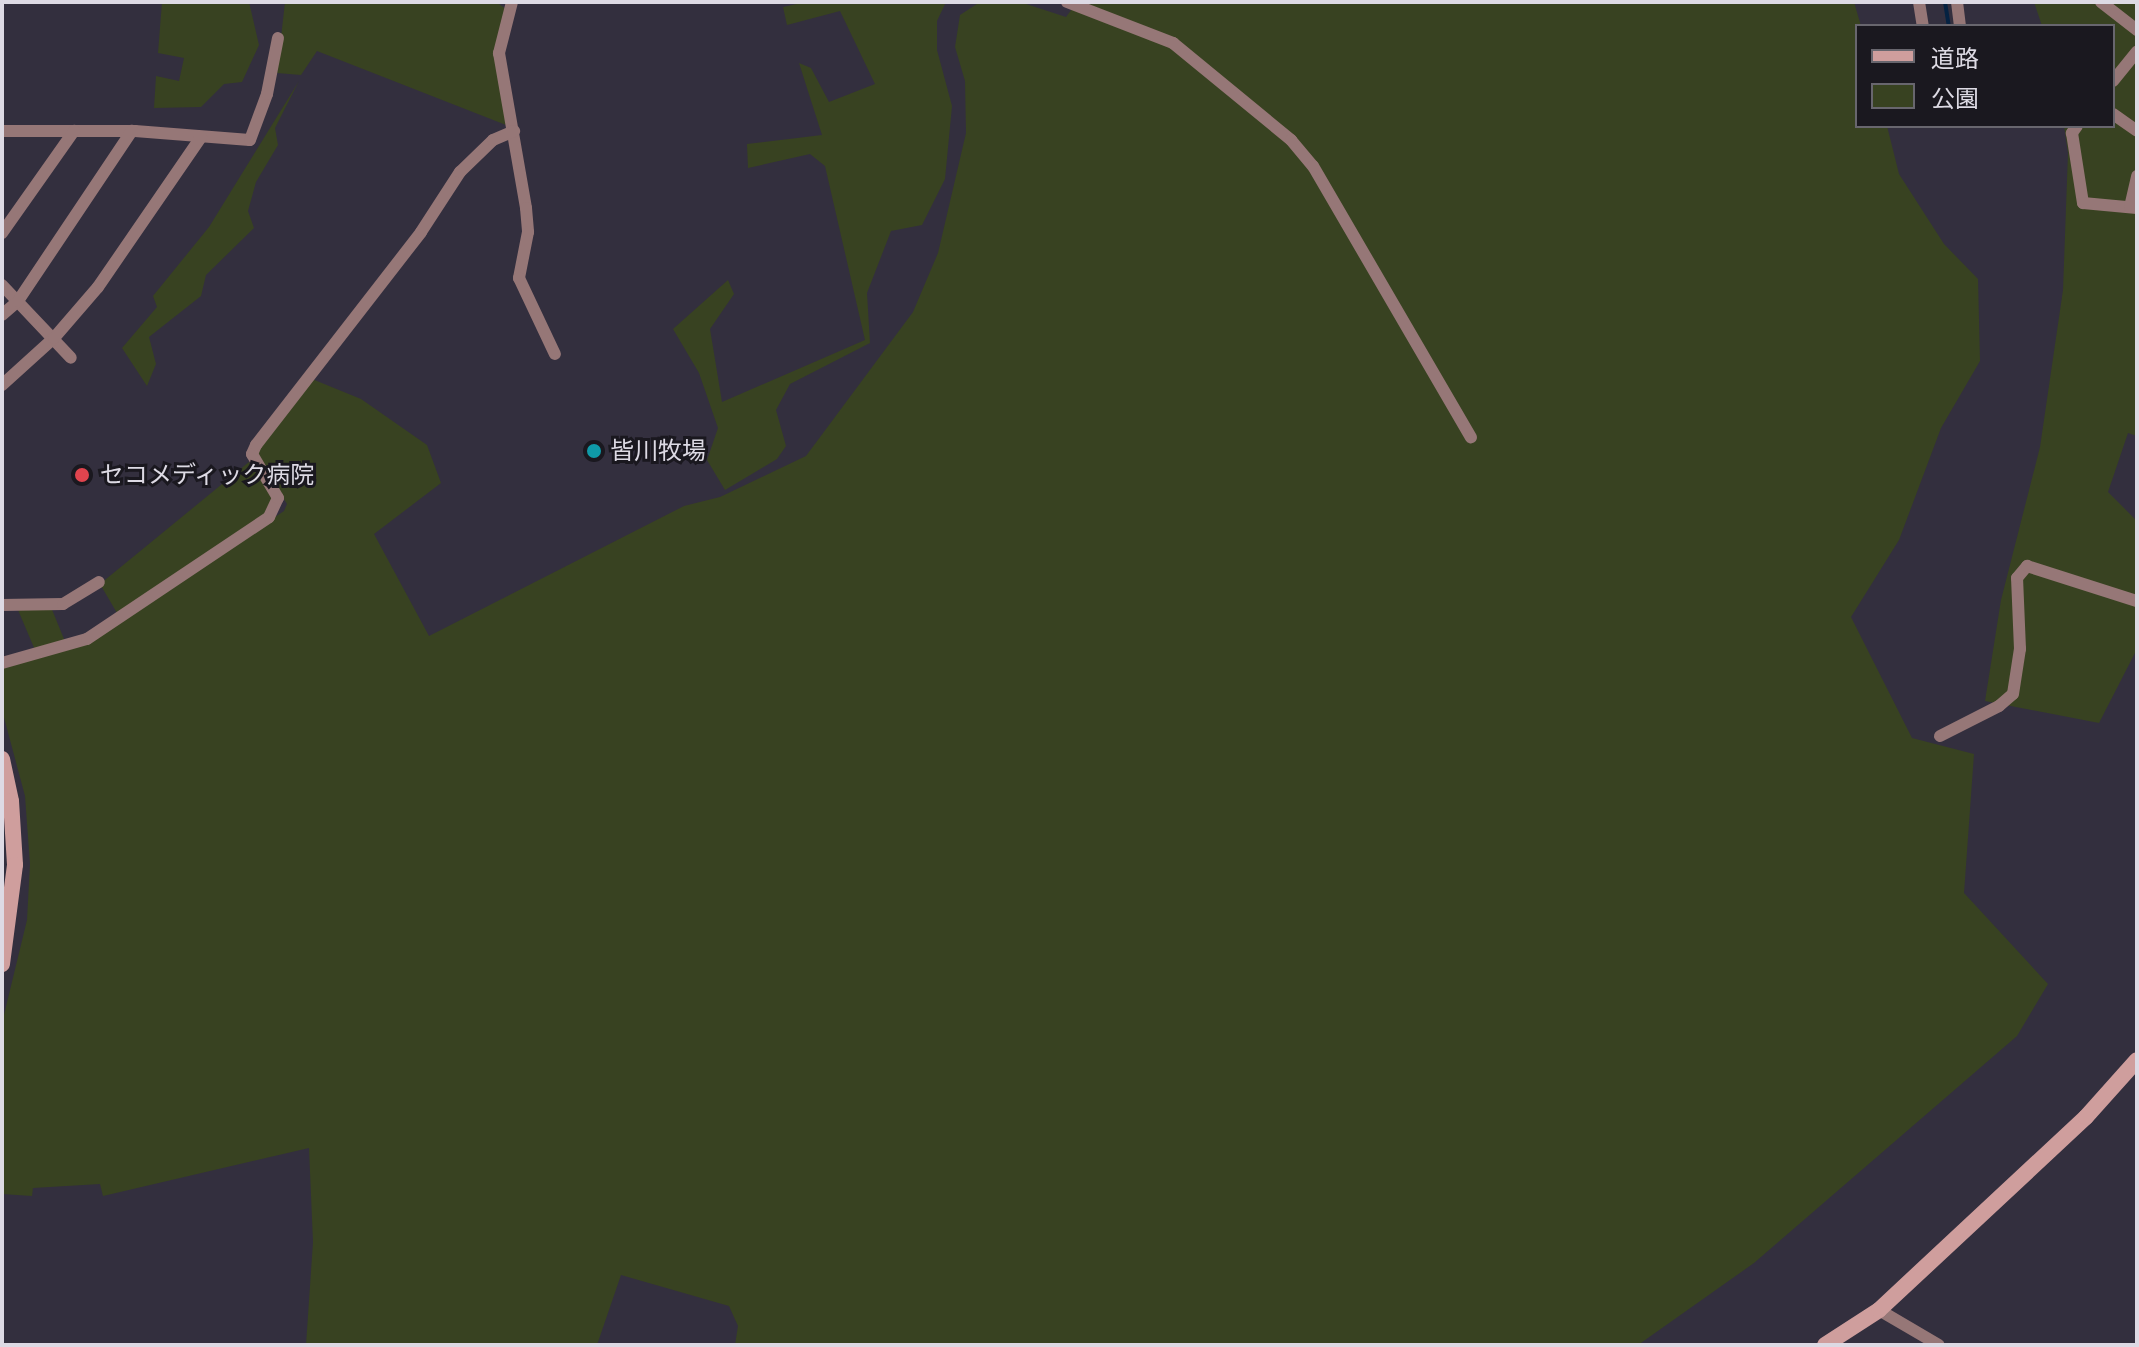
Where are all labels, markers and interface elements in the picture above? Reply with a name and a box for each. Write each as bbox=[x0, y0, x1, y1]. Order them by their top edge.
legend bbox=[1855, 24, 2115, 128]
text: 道路 bbox=[1931, 42, 1979, 74]
text: 公園 bbox=[1931, 82, 1979, 114]
place label: 皆川牧場 bbox=[610, 437, 706, 465]
marker: 皆川牧場 bbox=[585, 442, 603, 460]
place label: セコメディック病院 bbox=[100, 461, 316, 489]
marker: セコメディック病院 bbox=[71, 464, 93, 486]

